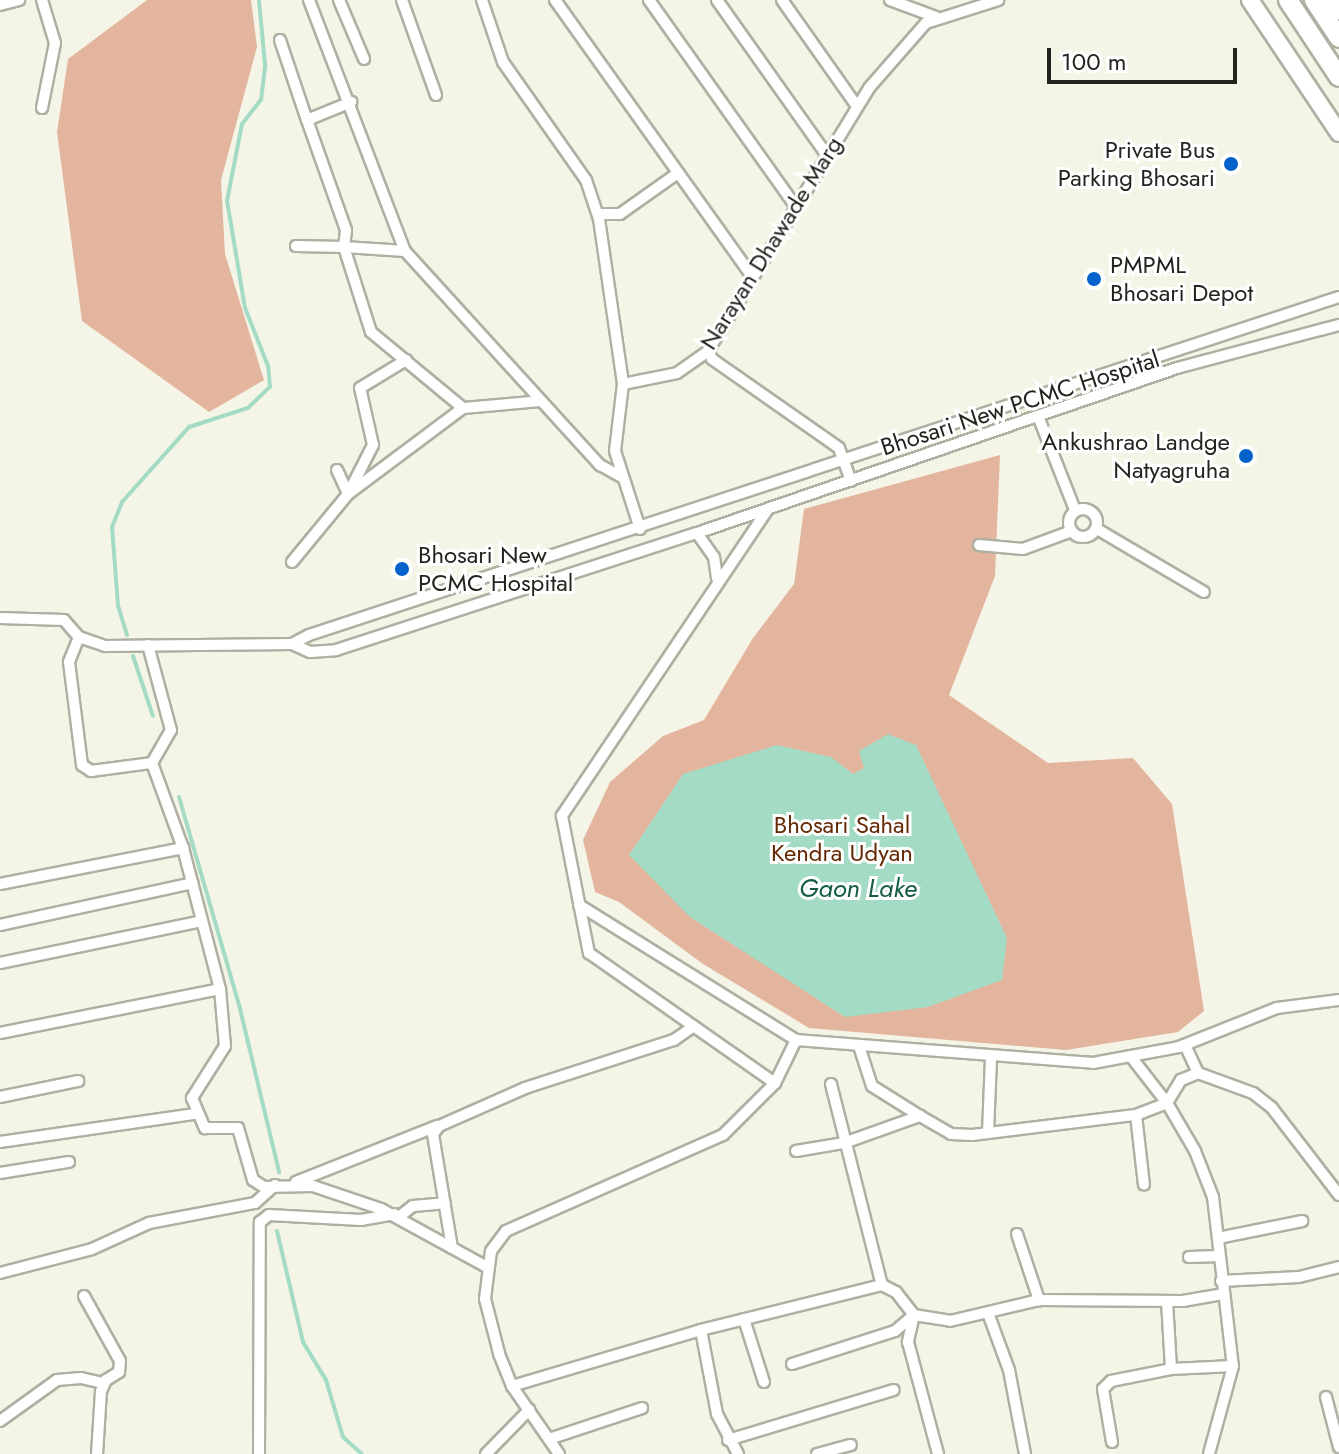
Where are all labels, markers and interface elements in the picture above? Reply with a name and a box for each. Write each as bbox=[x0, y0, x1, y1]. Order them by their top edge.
scale bar bbox=[1051, 32, 1241, 82]
text: 100 m bbox=[1061, 44, 1127, 79]
street label: Narayan Dhawade Marg bbox=[694, 131, 848, 355]
place label: Private Bus Parking Bhosari bbox=[1058, 136, 1215, 192]
marker: Private Bus Parking Bhosari bbox=[1222, 155, 1240, 173]
place label: PMPML Bhosari Depot bbox=[1110, 251, 1253, 307]
marker: PMPML Bhosari Depot bbox=[1085, 270, 1103, 288]
street label: Bhosari New PCMC Hospital bbox=[877, 344, 1163, 462]
place label: Ankushrao Landge Natyagruha bbox=[1042, 428, 1230, 484]
marker: Ankushrao Landge Natyagruha bbox=[1237, 447, 1255, 465]
place label: Bhosari New PCMC Hospital bbox=[418, 541, 573, 597]
marker: Bhosari New PCMC Hospital bbox=[393, 560, 411, 578]
park label: Bhosari Sahal Kendra Udyan bbox=[771, 811, 913, 867]
water label: Gaon Lake bbox=[799, 873, 917, 905]

